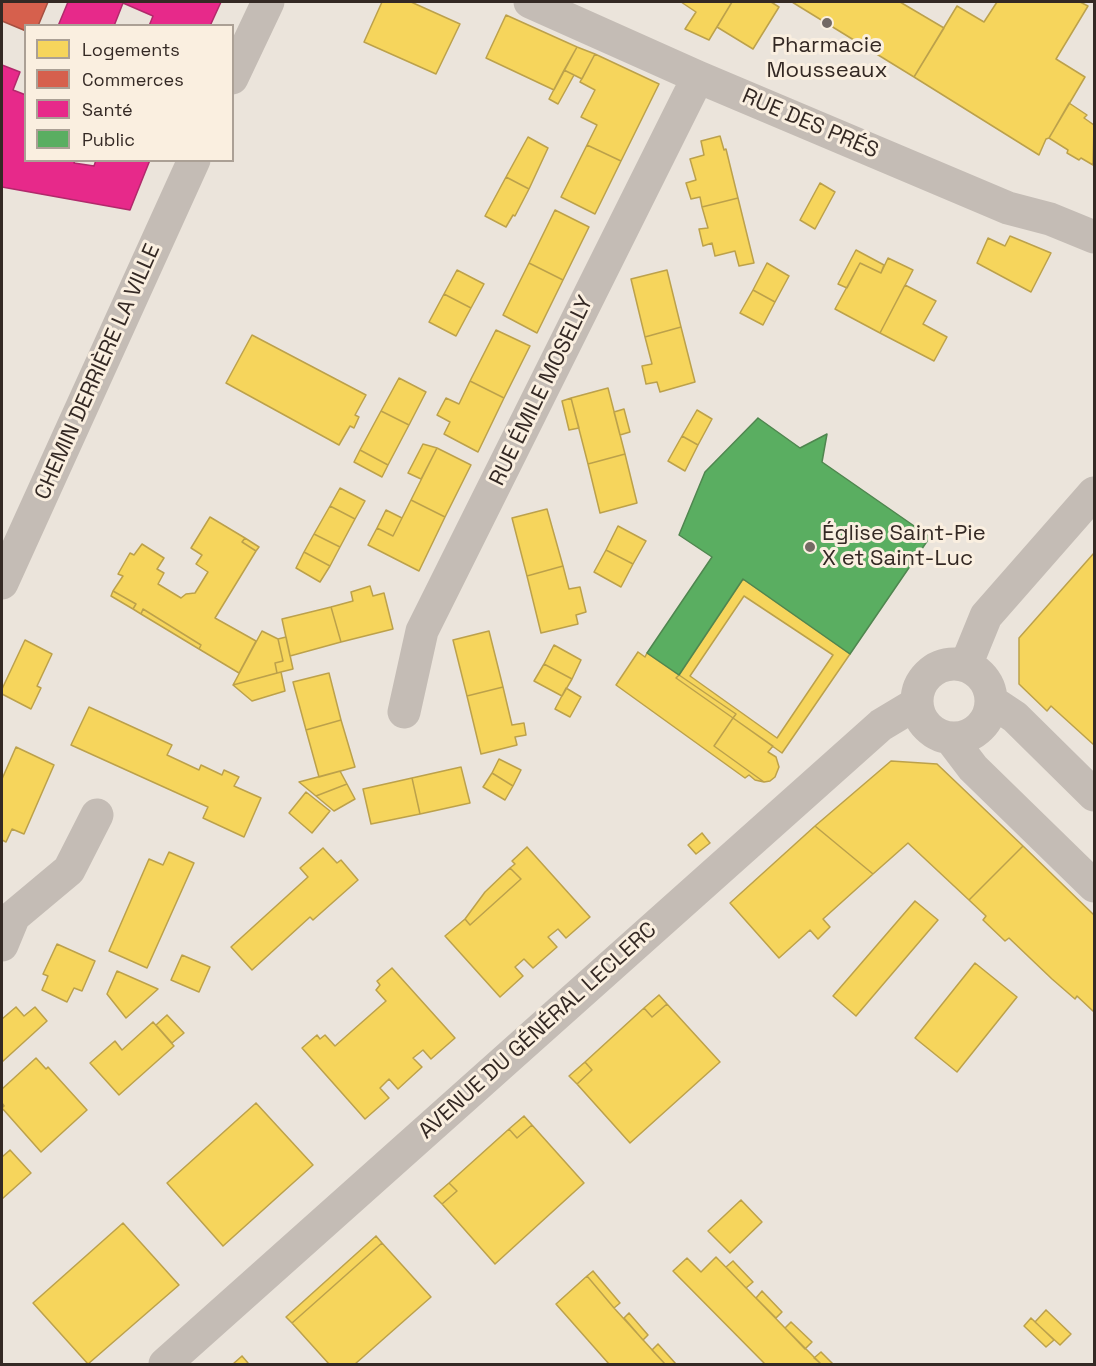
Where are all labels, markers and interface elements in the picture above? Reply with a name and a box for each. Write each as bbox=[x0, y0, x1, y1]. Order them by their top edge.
marker: Pharmacie Mousseaux bbox=[820, 16, 834, 30]
legend bbox=[24, 24, 234, 162]
place label: Pharmacie Mousseaux bbox=[766, 33, 888, 84]
text: Logements bbox=[82, 38, 180, 61]
text: Commerces bbox=[82, 68, 184, 91]
street label: RUE DES PRÉS bbox=[738, 83, 882, 165]
text: Santé bbox=[82, 98, 133, 121]
text: Public bbox=[82, 128, 135, 151]
street label: CHEMIN DERRIÈRE LA VILLE bbox=[30, 240, 166, 504]
street label: RUE ÉMILE MOSELLY bbox=[485, 292, 599, 490]
place label: Église Saint-Pie X et Saint-Luc bbox=[822, 521, 986, 572]
marker: Église Saint-Pie X et Saint-Luc bbox=[803, 540, 817, 554]
street label: AVENUE DU GÉNÉRAL LECLERC bbox=[414, 917, 662, 1145]

